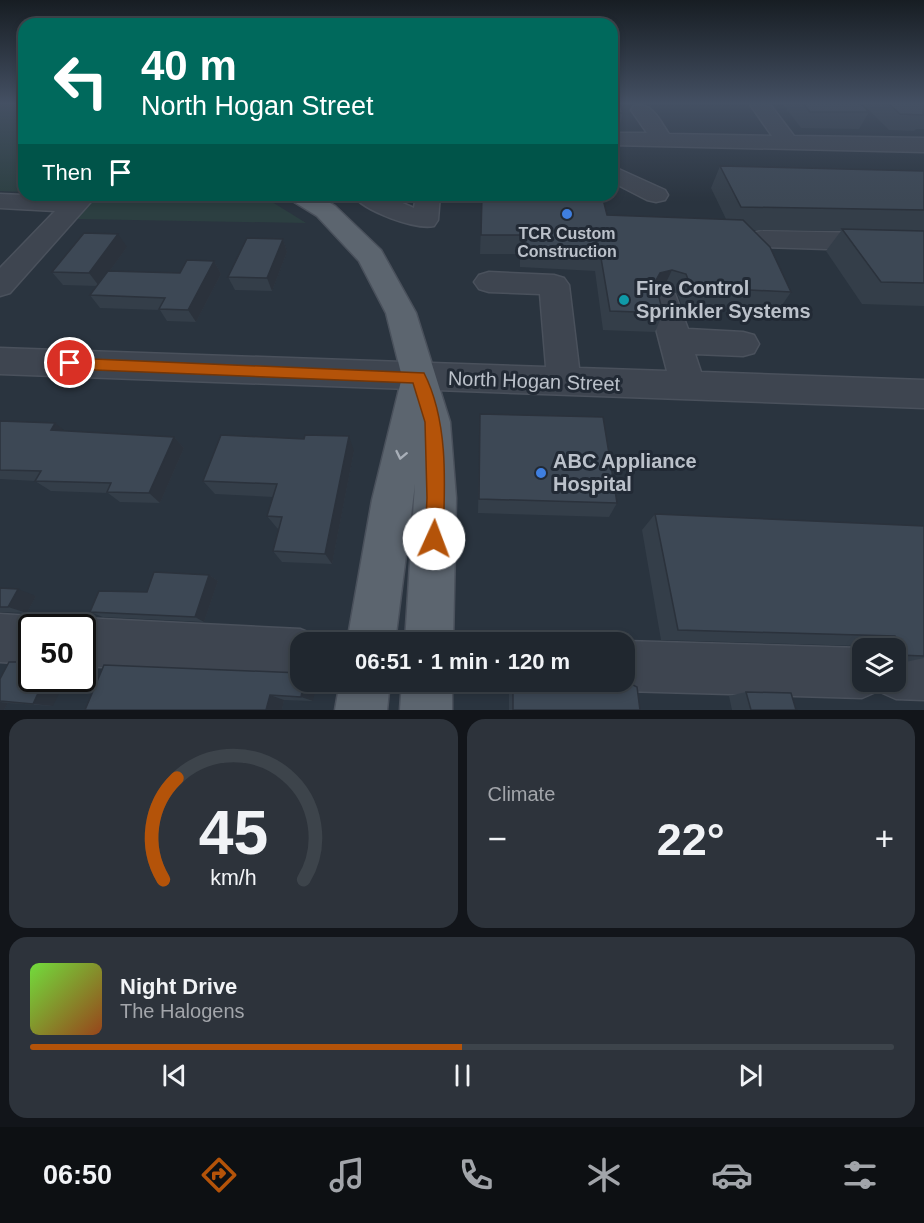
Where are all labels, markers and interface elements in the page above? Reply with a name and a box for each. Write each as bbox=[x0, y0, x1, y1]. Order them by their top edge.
icon: left bbox=[42, 42, 120, 120]
text: 40 m bbox=[141, 42, 237, 89]
text: North Hogan Street bbox=[141, 91, 374, 121]
icon: arrive bbox=[104, 156, 137, 189]
text: Then bbox=[42, 160, 92, 185]
marker: TCR Custom Construction bbox=[560, 207, 574, 221]
place label: TCR Custom Construction bbox=[517, 225, 617, 260]
place label: Fire Control Sprinkler Systems bbox=[636, 277, 811, 322]
marker: Fire Control Sprinkler Systems bbox=[617, 293, 631, 307]
pin bbox=[44, 337, 95, 388]
icon: arrive bbox=[53, 346, 86, 379]
street label: North Hogan Street bbox=[448, 367, 621, 395]
one-way arrow bbox=[396, 449, 409, 459]
place label: ABC Appliance Hospital bbox=[553, 450, 697, 495]
marker: ABC Appliance Hospital bbox=[534, 466, 548, 480]
position arrow bbox=[402, 507, 466, 571]
speed limit sign: 50 bbox=[18, 614, 96, 692]
map controls bbox=[852, 638, 906, 692]
button: layers bbox=[852, 638, 906, 692]
text: 06:51 · 1 min · 120 m bbox=[355, 649, 570, 674]
text: Climate bbox=[488, 783, 555, 805]
text: 45 bbox=[199, 798, 268, 867]
text: 22° bbox=[657, 814, 725, 865]
text: − bbox=[488, 820, 507, 857]
text: + bbox=[875, 820, 894, 857]
text: km/h bbox=[210, 867, 256, 891]
text: Night Drive bbox=[120, 974, 237, 999]
text: The Halogens bbox=[120, 1000, 245, 1022]
icon: previous bbox=[158, 1059, 191, 1092]
icon: pause bbox=[446, 1059, 479, 1092]
icon: next bbox=[734, 1059, 767, 1092]
icon: directions bbox=[198, 1154, 240, 1196]
icon: music bbox=[326, 1154, 368, 1196]
icon: phone bbox=[455, 1154, 497, 1196]
icon: climate bbox=[583, 1154, 625, 1196]
icon: car bbox=[711, 1154, 753, 1196]
icon: filters bbox=[839, 1154, 881, 1196]
text: 06:50 bbox=[43, 1160, 112, 1190]

